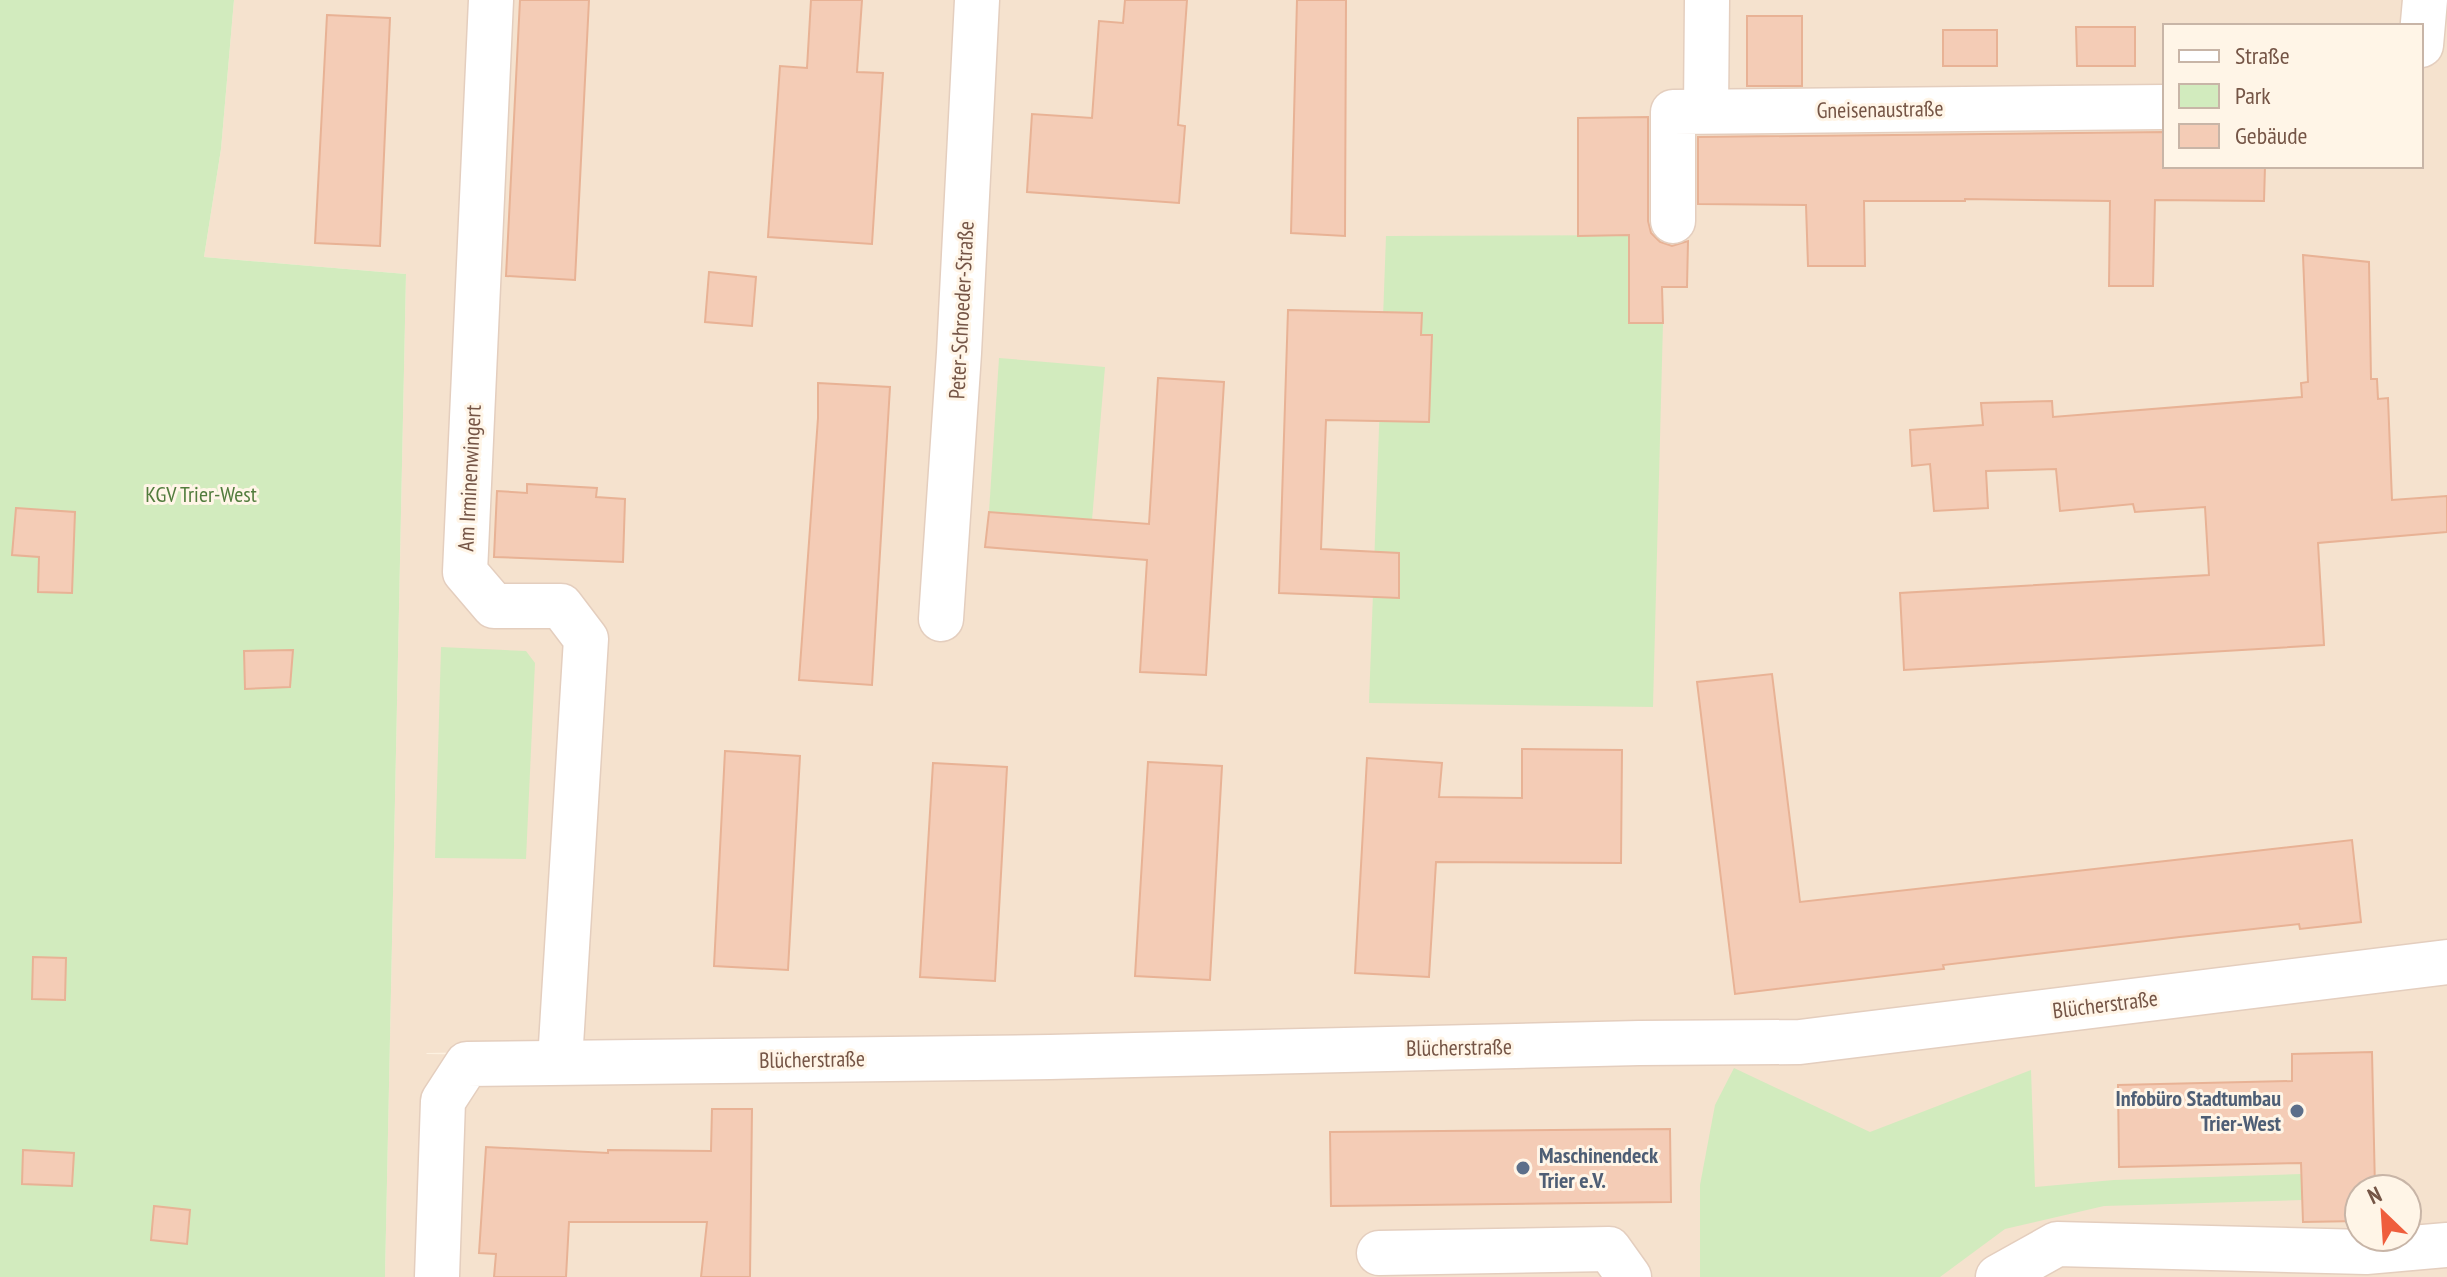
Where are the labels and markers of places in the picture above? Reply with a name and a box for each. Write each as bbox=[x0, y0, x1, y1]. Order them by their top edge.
place label: Infobüro Stadtumbau Trier-West bbox=[2116, 1084, 2282, 1137]
marker: Infobüro Stadtumbau Trier-West bbox=[2288, 1102, 2306, 1120]
place label: Maschinendeck Trier e.V. bbox=[1539, 1141, 1659, 1194]
marker: Maschinendeck Trier e.V. bbox=[1514, 1159, 1532, 1177]

